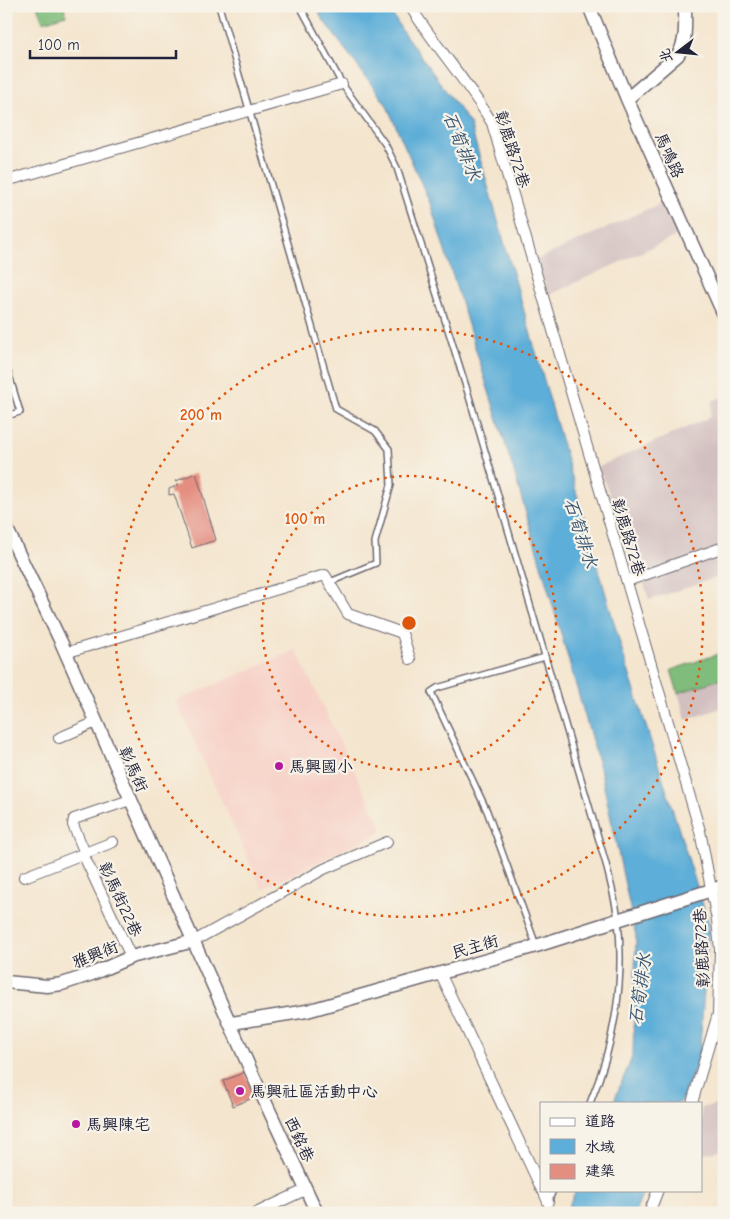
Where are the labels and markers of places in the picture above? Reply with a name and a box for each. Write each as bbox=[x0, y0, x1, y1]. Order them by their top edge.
centre of rings bbox=[400, 614, 418, 632]
place label: 馬興國小 bbox=[289, 758, 353, 776]
marker: 馬興國小 bbox=[273, 760, 285, 772]
place label: 馬興社區活動中心 bbox=[250, 1083, 378, 1101]
marker: 馬興社區活動中心 bbox=[234, 1085, 246, 1097]
place label: 馬興陳宅 bbox=[86, 1116, 150, 1134]
marker: 馬興陳宅 bbox=[70, 1118, 82, 1130]

